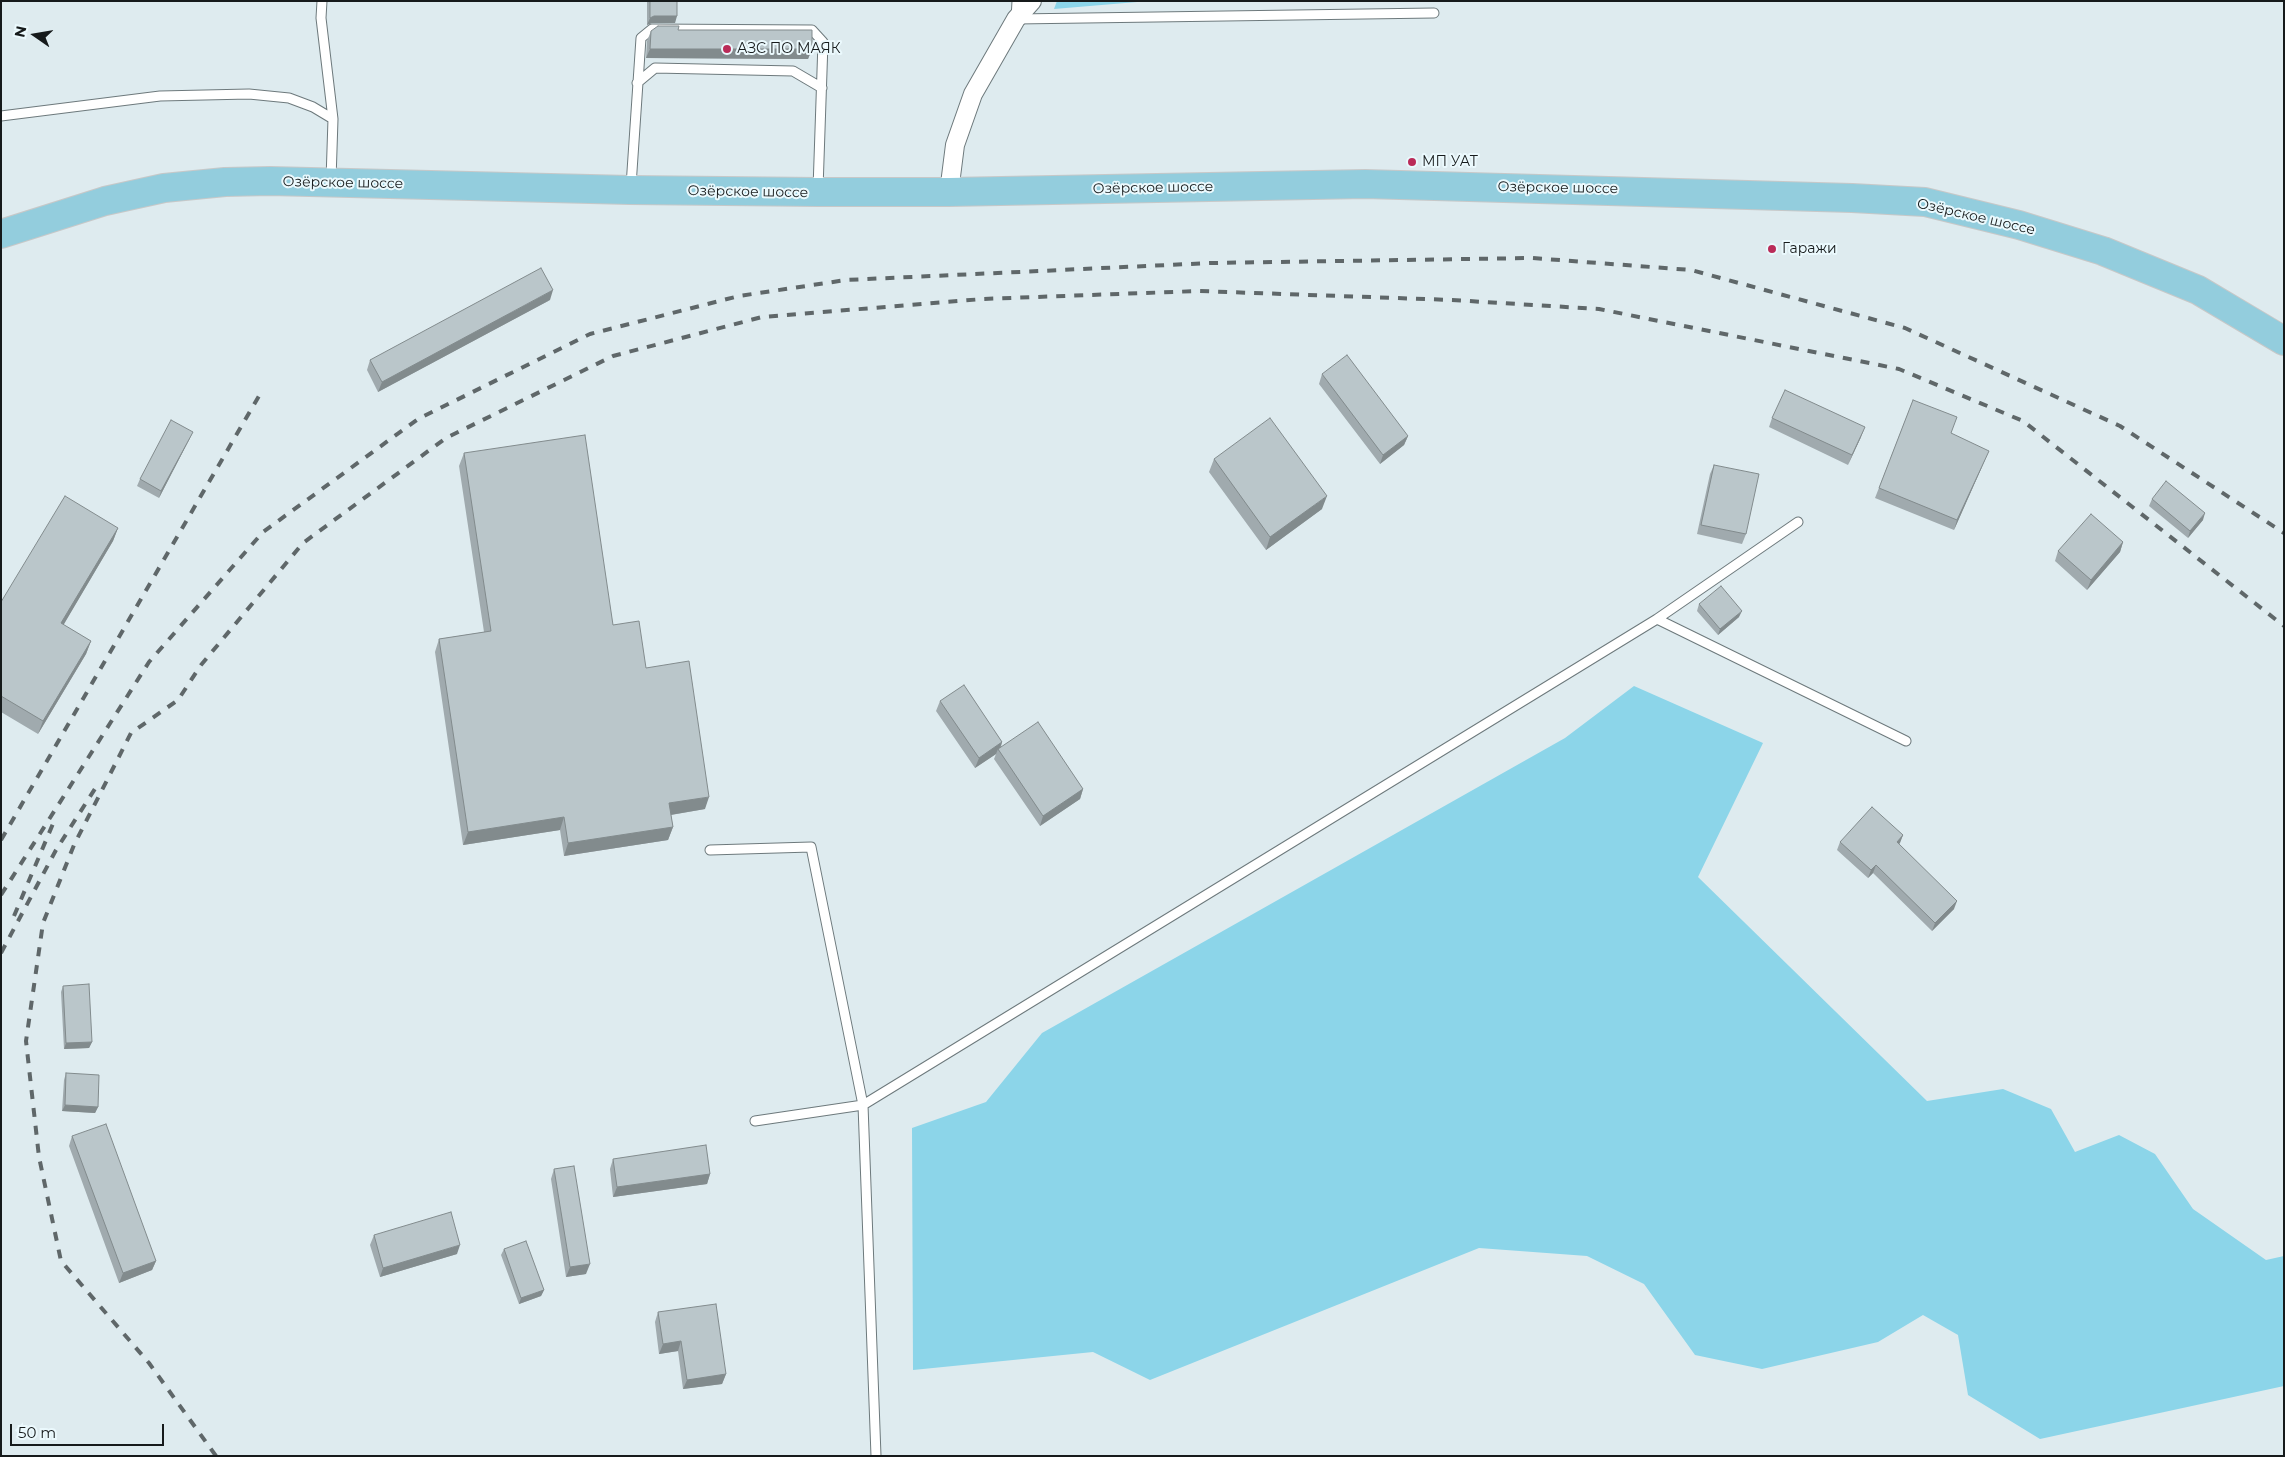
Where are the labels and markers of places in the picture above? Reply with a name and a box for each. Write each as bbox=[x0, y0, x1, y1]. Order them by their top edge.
place label: АЗС ПО МАЯК bbox=[737, 41, 840, 57]
marker: АЗС ПО МАЯК bbox=[721, 43, 733, 55]
place label: МП УАТ bbox=[1422, 154, 1478, 170]
marker: МП УАТ bbox=[1406, 156, 1418, 168]
place label: Гаражи bbox=[1782, 241, 1837, 257]
marker: Гаражи bbox=[1766, 243, 1778, 255]

